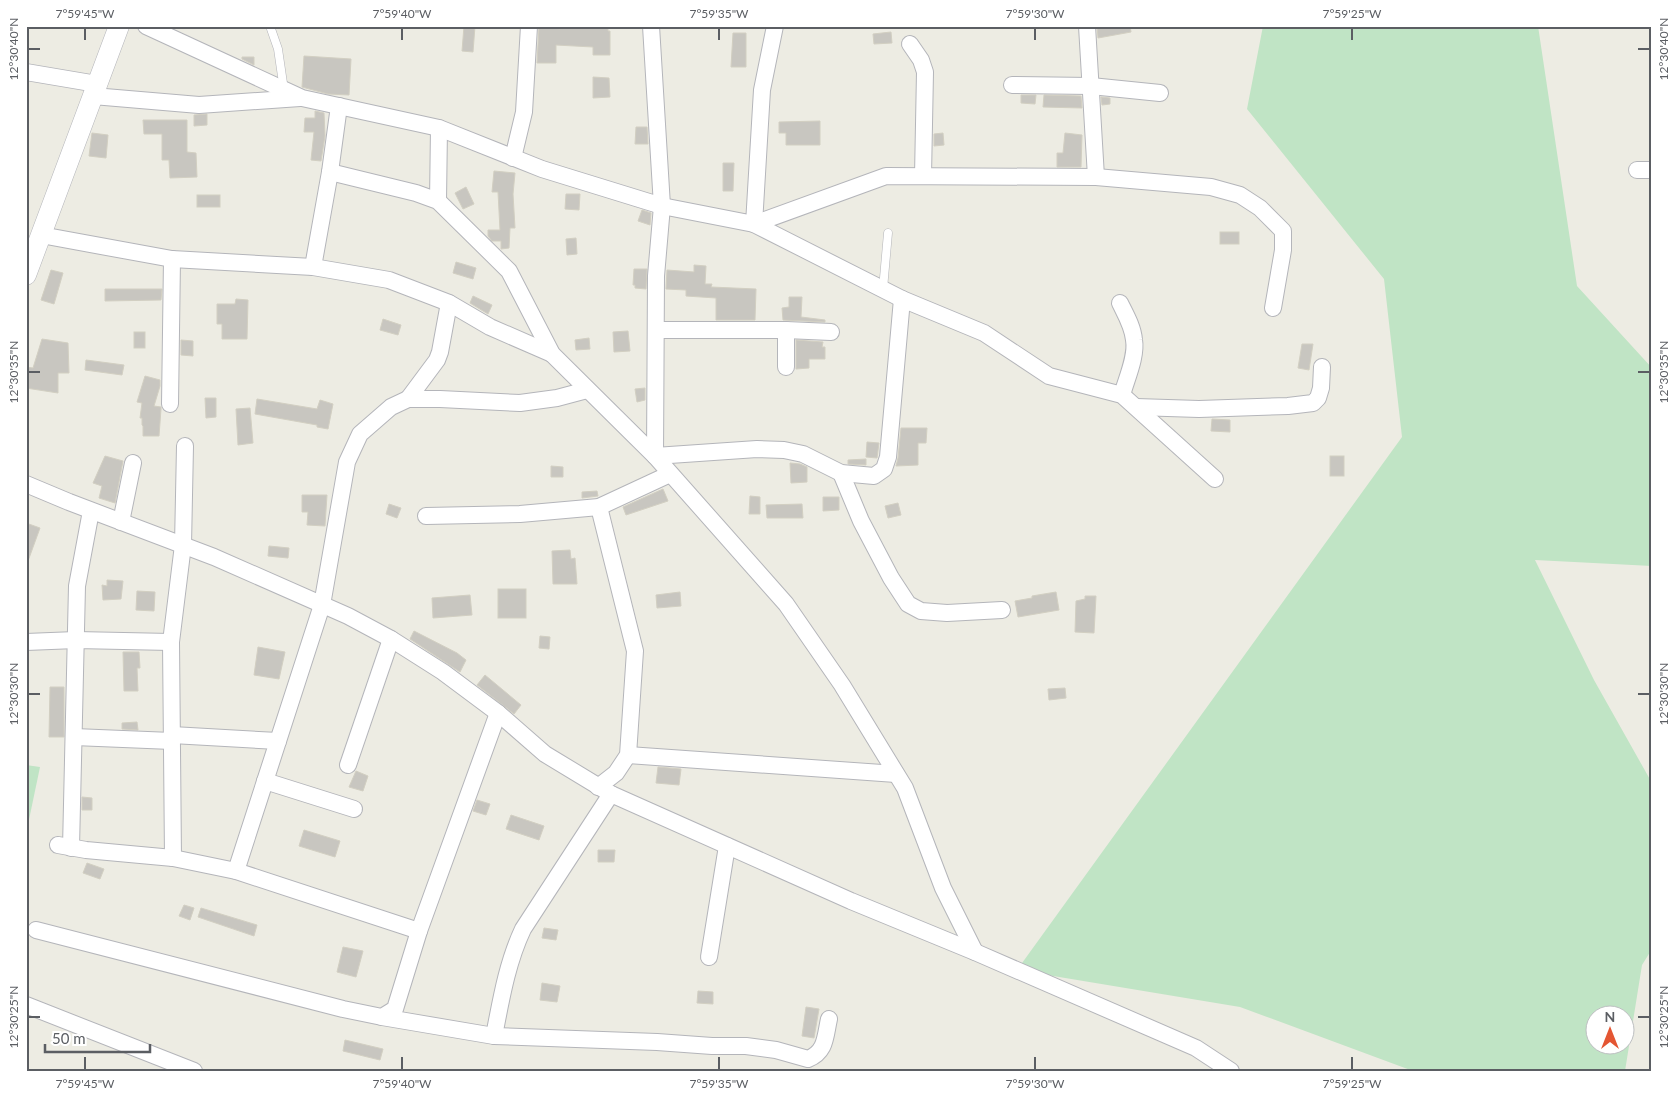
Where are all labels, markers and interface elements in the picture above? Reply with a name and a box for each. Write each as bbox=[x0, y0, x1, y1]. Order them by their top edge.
text: 7°59'45"W bbox=[55, 6, 115, 21]
text: 7°59'40"W bbox=[372, 6, 432, 21]
text: 7°59'35"W bbox=[689, 6, 749, 21]
text: 7°59'30"W bbox=[1005, 6, 1065, 21]
text: 7°59'25"W bbox=[1322, 6, 1382, 21]
text: 12°30'40"N bbox=[6, 18, 21, 80]
text: 12°30'40"N bbox=[1656, 18, 1671, 80]
text: 12°30'35"N bbox=[6, 341, 21, 403]
text: 12°30'35"N bbox=[1656, 341, 1671, 403]
text: 12°30'30"N bbox=[6, 663, 21, 725]
text: 12°30'30"N bbox=[1656, 663, 1671, 725]
text: 12°30'25"N bbox=[6, 986, 21, 1048]
text: 12°30'25"N bbox=[1656, 986, 1671, 1048]
north arrow bbox=[1586, 1004, 1636, 1054]
text: N bbox=[1605, 1008, 1615, 1025]
scale bar bbox=[45, 1022, 150, 1054]
text: 50 m bbox=[52, 1029, 86, 1047]
text: 7°59'45"W bbox=[55, 1076, 115, 1091]
text: 7°59'40"W bbox=[372, 1076, 432, 1091]
text: 7°59'35"W bbox=[689, 1076, 749, 1091]
text: 7°59'30"W bbox=[1005, 1076, 1065, 1091]
text: 7°59'25"W bbox=[1322, 1076, 1382, 1091]

